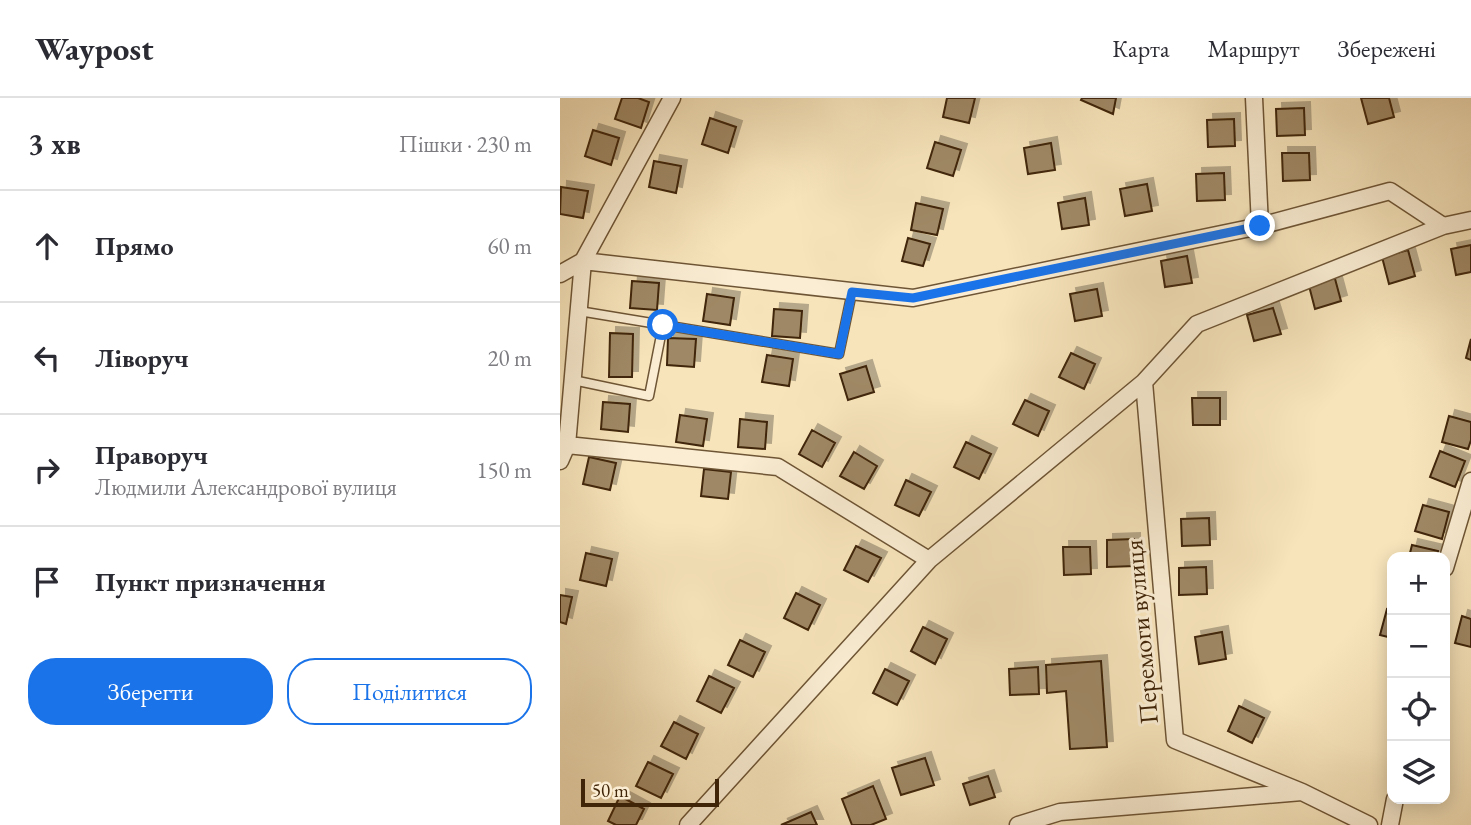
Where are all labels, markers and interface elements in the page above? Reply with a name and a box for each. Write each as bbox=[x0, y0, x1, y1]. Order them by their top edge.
text: Waypost bbox=[35, 27, 154, 70]
text: Карта bbox=[1112, 33, 1170, 64]
text: Маршрут bbox=[1208, 33, 1300, 64]
text: Збережені bbox=[1338, 33, 1436, 64]
text: 3 хв bbox=[28, 124, 81, 163]
text: Пішки · 230 m bbox=[399, 129, 532, 159]
route end bbox=[1244, 210, 1275, 241]
icon: ahead bbox=[28, 227, 66, 265]
text: Прямо bbox=[95, 229, 174, 263]
text: 60 m bbox=[487, 231, 532, 261]
route start bbox=[647, 309, 678, 340]
icon: left bbox=[28, 339, 66, 377]
text: Ліворуч bbox=[95, 341, 189, 375]
text: 20 m bbox=[487, 343, 532, 373]
text: Праворуч bbox=[95, 438, 208, 472]
icon: right bbox=[28, 451, 66, 489]
text: 150 m bbox=[476, 455, 532, 485]
text: Людмили Александрової вулиця bbox=[95, 472, 397, 502]
street label: Перемоги вулиця bbox=[1116, 538, 1166, 726]
map controls bbox=[1387, 552, 1450, 804]
button: + bbox=[1387, 552, 1450, 615]
icon: arrive bbox=[28, 563, 66, 601]
text: Пункт призначення bbox=[95, 565, 326, 599]
button: − bbox=[1387, 615, 1450, 678]
button: Зберегти bbox=[28, 658, 273, 725]
button: Поділитися bbox=[287, 658, 532, 725]
button: locate bbox=[1387, 678, 1450, 741]
button: layers bbox=[1387, 741, 1450, 804]
scale bar bbox=[581, 776, 719, 808]
text: 50 m bbox=[592, 778, 629, 803]

